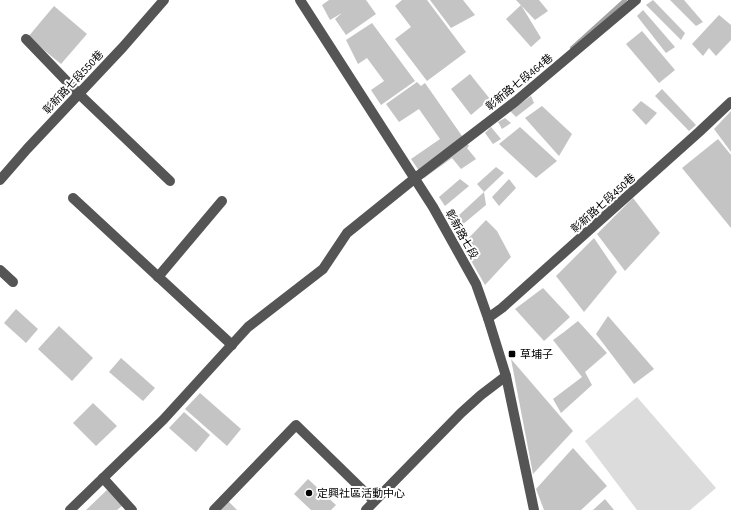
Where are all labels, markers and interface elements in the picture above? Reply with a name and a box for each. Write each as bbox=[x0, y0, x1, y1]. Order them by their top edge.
street label: 彰新路七段550巷 bbox=[40, 47, 107, 118]
street label: 彰新路七段464巷 bbox=[483, 51, 556, 114]
street label: 彰新路七段450巷 bbox=[568, 170, 639, 237]
street label: 彰新路七段 bbox=[442, 207, 481, 262]
place label: 草埔子 bbox=[520, 347, 553, 362]
marker: 草埔子 bbox=[507, 349, 517, 359]
place label: 定興社區活動中心 bbox=[317, 486, 405, 501]
marker: 定興社區活動中心 bbox=[304, 488, 314, 498]

